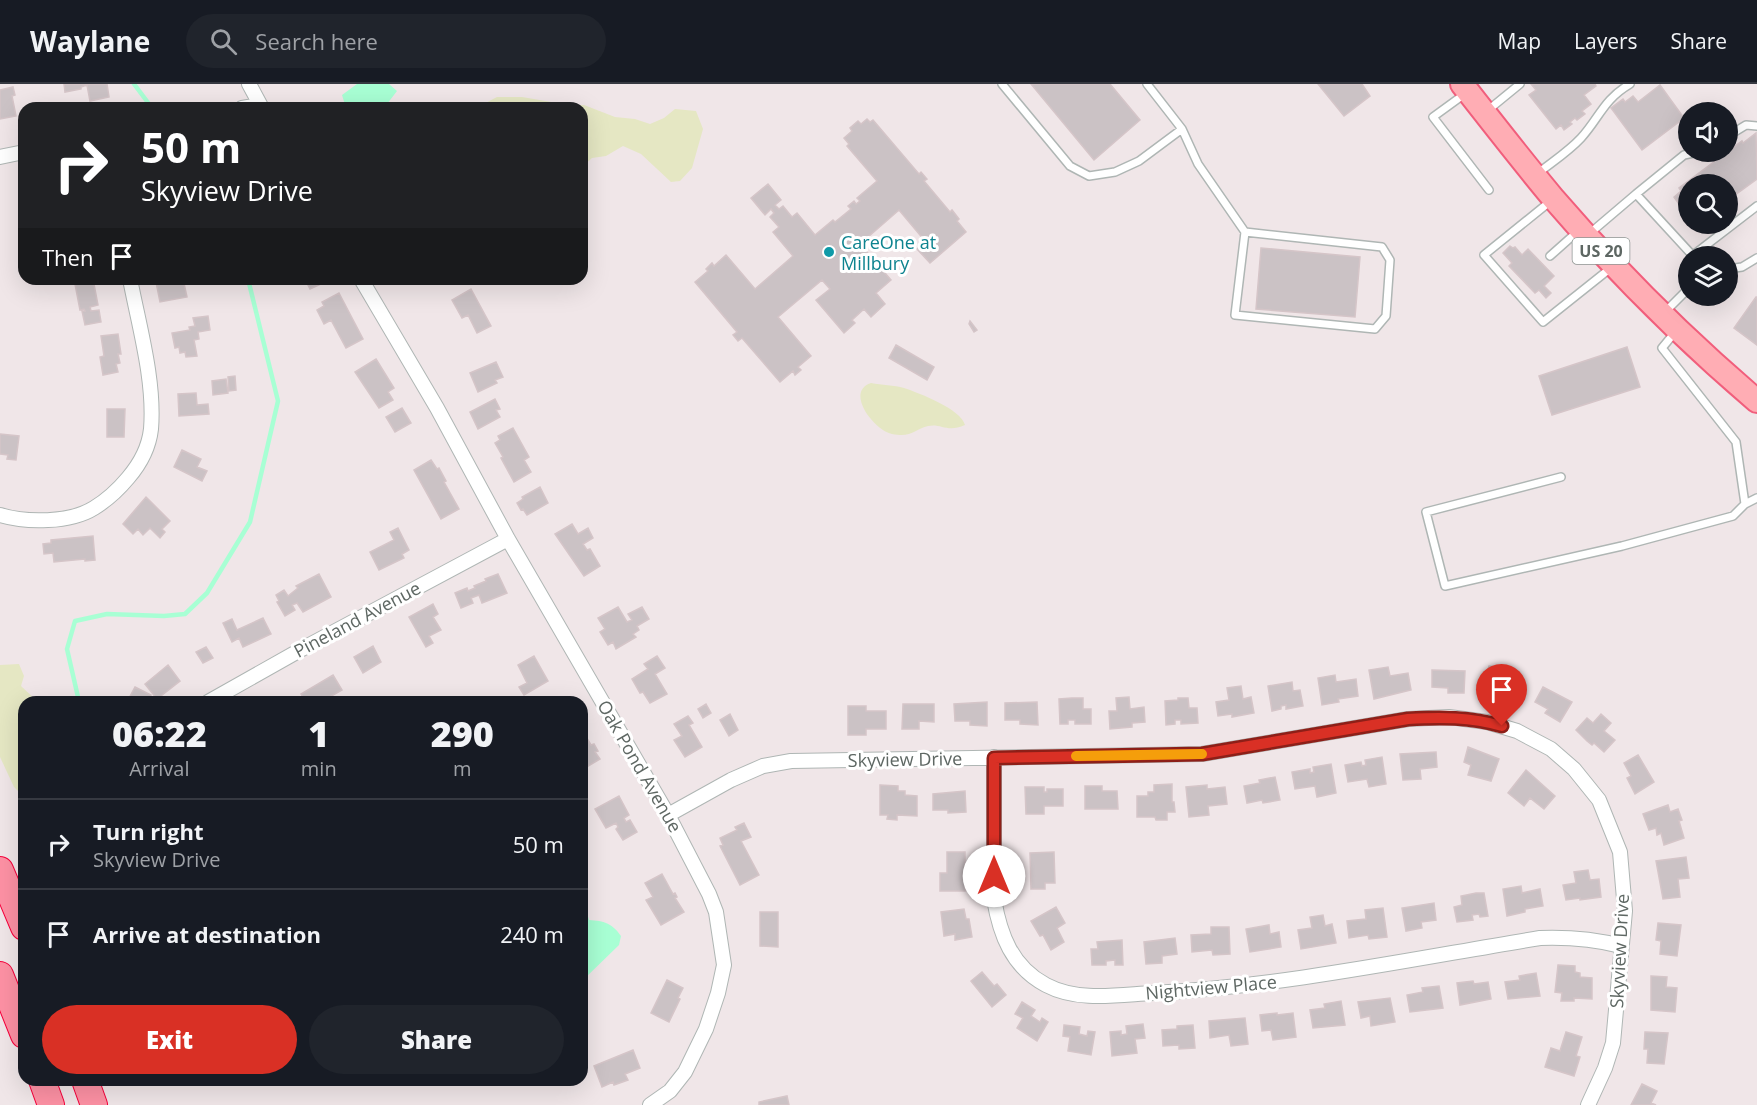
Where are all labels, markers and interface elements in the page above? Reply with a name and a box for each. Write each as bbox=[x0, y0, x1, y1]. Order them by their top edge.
search box bbox=[186, 14, 606, 68]
text: Waylane bbox=[30, 22, 150, 60]
icon: search bbox=[207, 25, 240, 58]
text: Search here bbox=[255, 26, 378, 56]
text: Map bbox=[1498, 27, 1541, 55]
text: Layers bbox=[1574, 27, 1638, 55]
text: Share bbox=[1671, 27, 1727, 55]
map controls bbox=[1678, 102, 1738, 306]
button: sound bbox=[1678, 102, 1738, 162]
text: 50 m bbox=[141, 118, 241, 175]
icon: right bbox=[42, 126, 120, 204]
text: Skyview Drive bbox=[141, 172, 313, 209]
button: search bbox=[1678, 174, 1738, 234]
place label: CareOne at Millbury bbox=[841, 230, 936, 275]
road number: US 20 bbox=[1572, 238, 1630, 264]
icon: arrive bbox=[105, 240, 138, 273]
text: Then bbox=[42, 242, 93, 272]
marker: CareOne at Millbury bbox=[822, 245, 836, 259]
button: layers bbox=[1678, 246, 1738, 306]
street label: Pineland Avenue bbox=[289, 575, 425, 663]
pin bbox=[1476, 664, 1527, 726]
icon: arrive bbox=[1485, 673, 1518, 706]
street label: Oak Pond Avenue bbox=[592, 695, 688, 837]
text: 06:22 bbox=[112, 709, 207, 758]
text: 1 bbox=[308, 709, 329, 758]
text: 290 bbox=[431, 709, 494, 758]
street label: Skyview Drive bbox=[847, 746, 963, 772]
text: Arrival bbox=[129, 755, 190, 782]
text: min bbox=[301, 755, 337, 782]
text: m bbox=[453, 755, 472, 782]
text: Turn right bbox=[93, 816, 204, 846]
icon: right bbox=[42, 828, 75, 861]
text: 50 m bbox=[513, 829, 564, 859]
position arrow bbox=[962, 844, 1026, 908]
text: Skyview Drive bbox=[93, 846, 220, 873]
street label: Skyview Drive bbox=[1604, 893, 1634, 1009]
icon: arrive bbox=[42, 918, 75, 951]
text: Arrive at destination bbox=[93, 919, 321, 949]
text: 240 m bbox=[500, 919, 564, 949]
street label: Nightview Place bbox=[1144, 969, 1278, 1005]
button: Exit bbox=[42, 1005, 297, 1074]
button: Share bbox=[309, 1005, 564, 1074]

